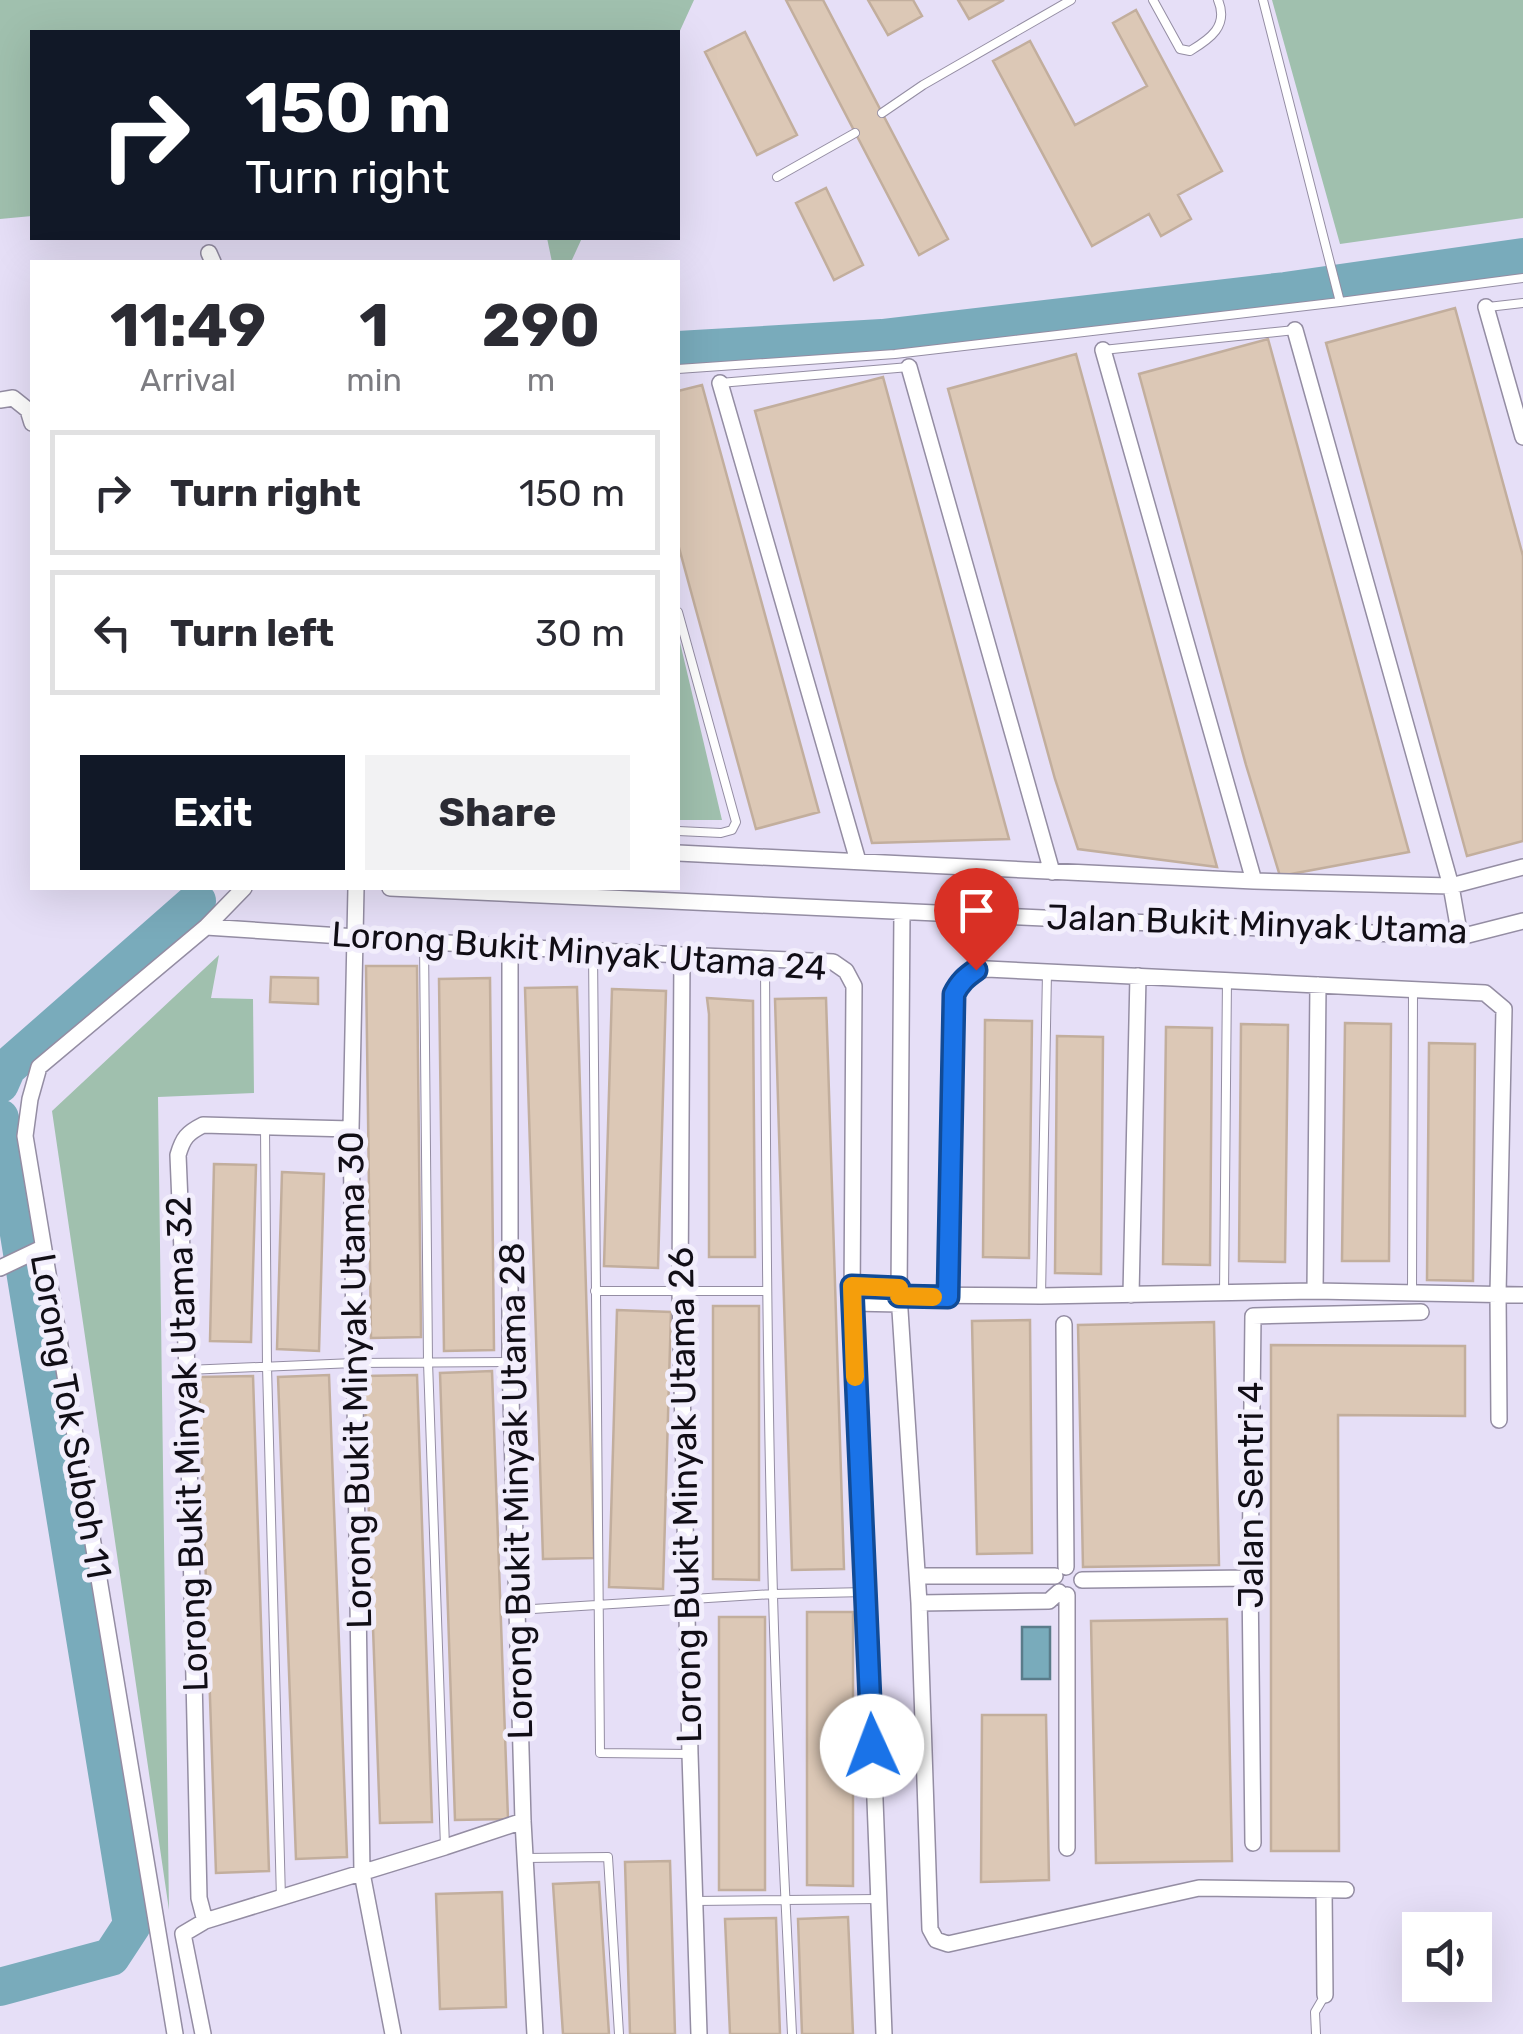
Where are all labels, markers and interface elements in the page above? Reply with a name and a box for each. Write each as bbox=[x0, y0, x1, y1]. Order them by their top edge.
text: 150 m bbox=[245, 67, 452, 150]
icon: right bbox=[80, 70, 210, 200]
text: Turn right bbox=[245, 151, 449, 204]
text: 11:49 bbox=[110, 290, 266, 361]
text: 1 bbox=[359, 290, 389, 361]
text: 290 bbox=[482, 290, 600, 361]
text: Arrival bbox=[140, 361, 236, 399]
text: min bbox=[346, 361, 402, 399]
text: m bbox=[527, 361, 555, 399]
icon: right bbox=[85, 465, 140, 520]
text: Turn right bbox=[170, 470, 361, 516]
text: 150 m bbox=[519, 470, 625, 516]
icon: left bbox=[85, 605, 140, 660]
text: Turn left bbox=[170, 610, 334, 656]
text: 30 m bbox=[535, 610, 625, 656]
button: Exit bbox=[80, 755, 345, 870]
button: Share bbox=[365, 755, 630, 870]
pin bbox=[934, 868, 1019, 971]
icon: arrive bbox=[949, 883, 1004, 938]
street label: Jalan Bukit Minyak Utama bbox=[1046, 896, 1468, 952]
street label: Lorong Bukit Minyak Utama 24 bbox=[330, 913, 828, 989]
street label: Lorong Bukit Minyak Utama 30 bbox=[330, 1131, 380, 1629]
street label: Lorong Bukit Minyak Utama 32 bbox=[157, 1196, 217, 1692]
street label: Lorong Bukit Minyak Utama 28 bbox=[491, 1242, 541, 1740]
street label: Lorong Bukit Minyak Utama 26 bbox=[660, 1247, 710, 1743]
street label: Lorong Tok Suboh 11 bbox=[22, 1250, 120, 1582]
street label: Jalan Sentri 4 bbox=[1230, 1381, 1272, 1609]
position arrow bbox=[820, 1694, 924, 1798]
map controls bbox=[1402, 1912, 1492, 2002]
button: sound bbox=[1402, 1912, 1492, 2002]

